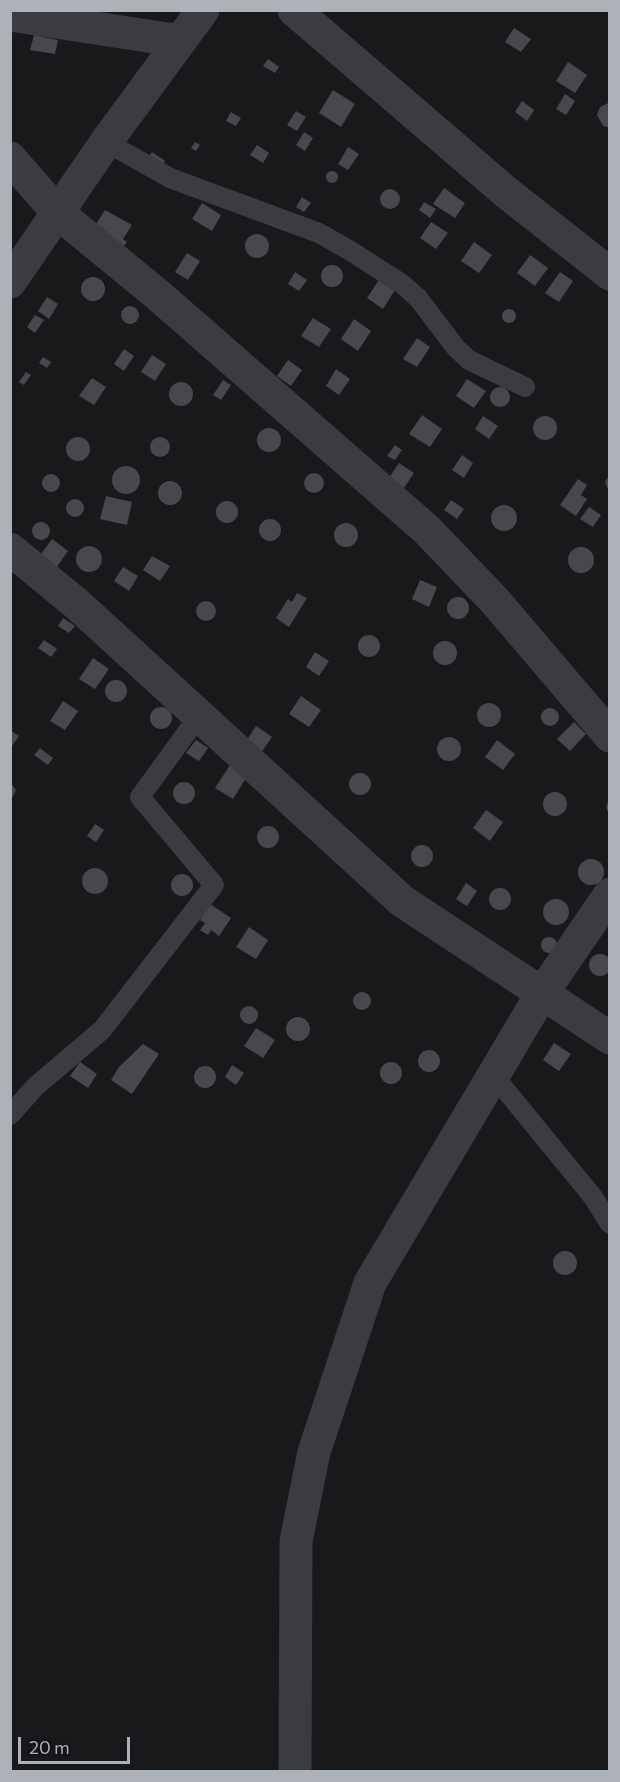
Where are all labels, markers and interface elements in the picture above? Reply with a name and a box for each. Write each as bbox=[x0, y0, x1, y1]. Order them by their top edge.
scale bar bbox=[21, 1725, 134, 1763]
text: 20 m bbox=[29, 1736, 70, 1758]

